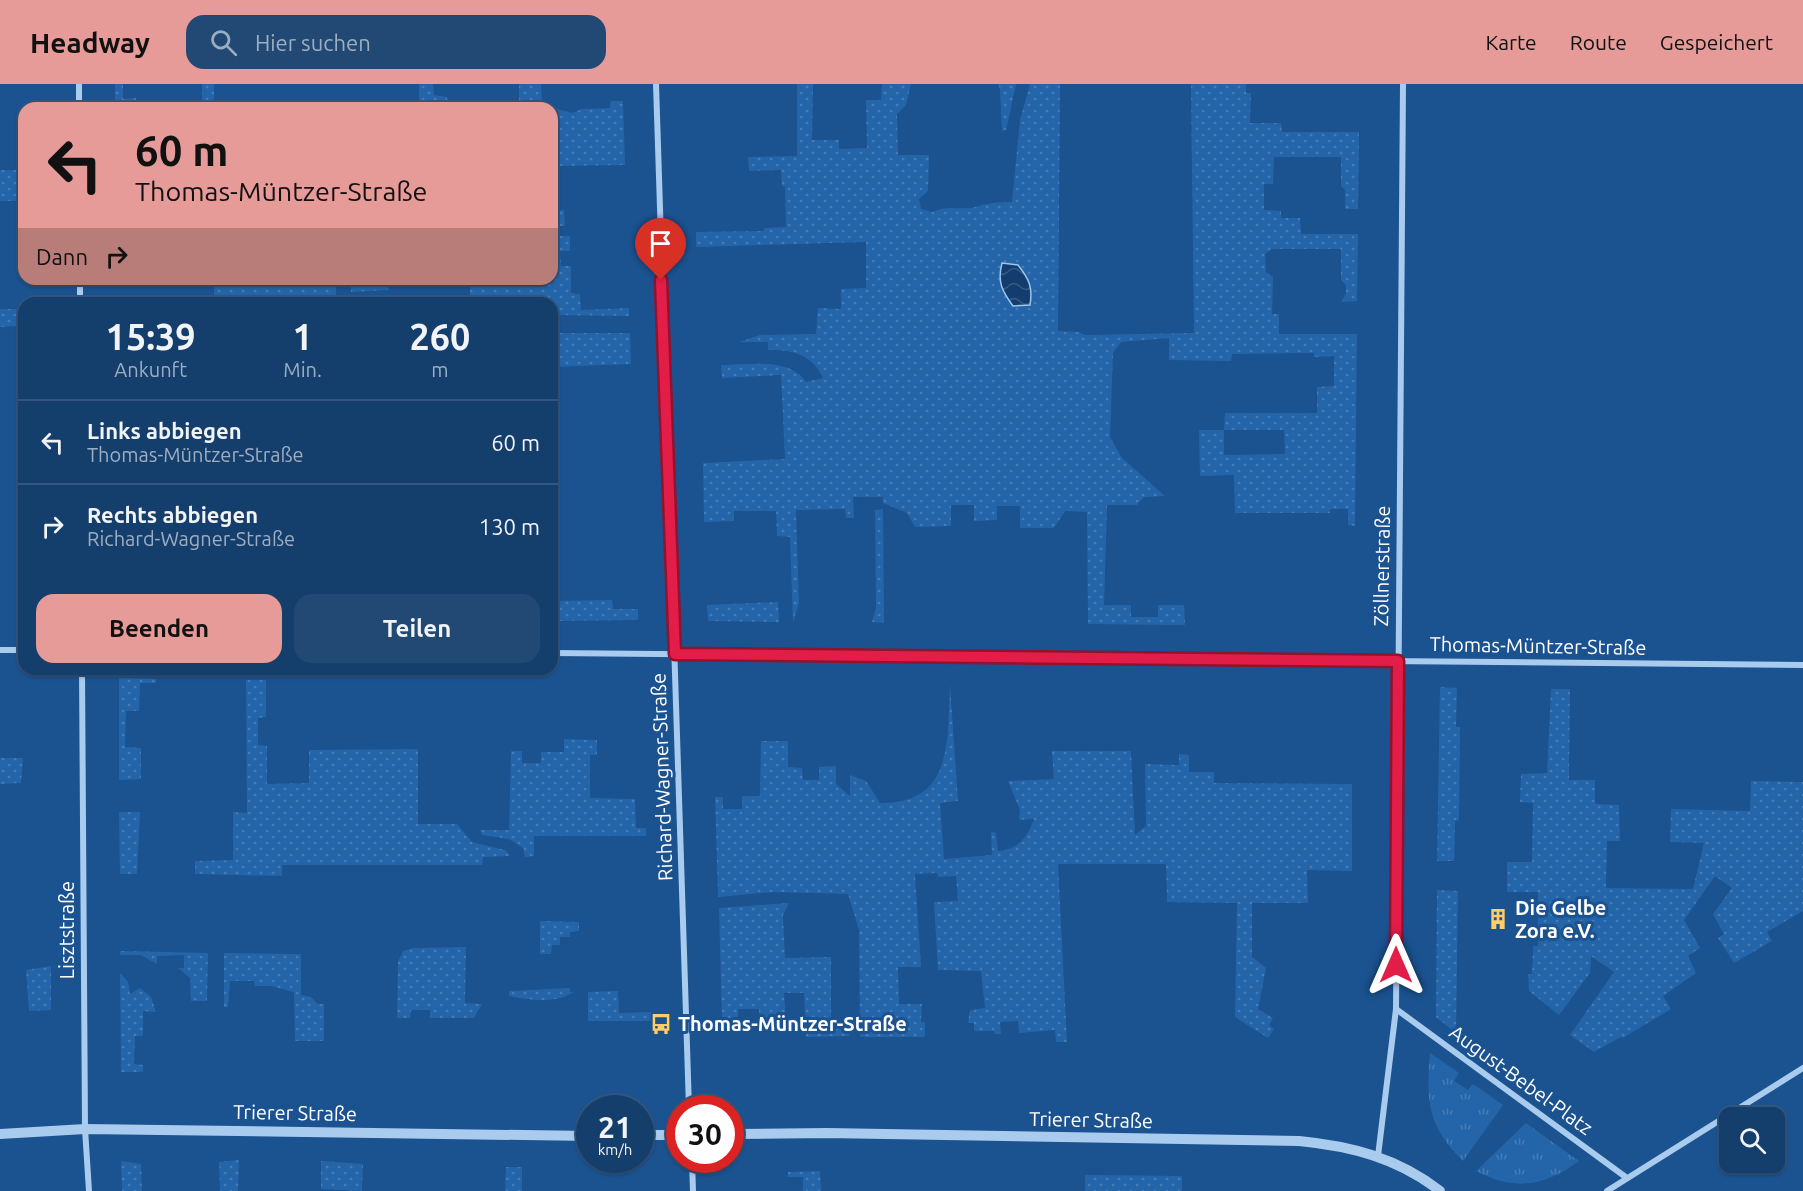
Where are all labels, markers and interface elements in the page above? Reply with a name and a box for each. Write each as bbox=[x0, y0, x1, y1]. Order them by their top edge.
search box bbox=[186, 15, 606, 69]
icon: search bbox=[207, 26, 240, 59]
text: Headway bbox=[30, 27, 150, 58]
text: Hier suchen bbox=[255, 30, 371, 55]
text: Karte bbox=[1485, 30, 1537, 54]
text: Route bbox=[1570, 30, 1627, 54]
text: Gespeichert bbox=[1660, 30, 1773, 54]
icon: left bbox=[36, 126, 114, 204]
text: 60 m bbox=[135, 127, 229, 174]
text: Thomas-Müntzer-Straße bbox=[135, 176, 427, 206]
pin bbox=[635, 218, 686, 280]
icon: arrive bbox=[644, 227, 677, 260]
icon: right bbox=[100, 240, 133, 273]
text: Dann bbox=[36, 244, 88, 269]
text: 15:39 bbox=[106, 316, 196, 357]
text: 1 bbox=[292, 316, 313, 357]
text: 260 bbox=[409, 316, 470, 357]
text: Ankunft bbox=[114, 358, 187, 381]
text: Min. bbox=[283, 358, 322, 381]
text: m bbox=[431, 358, 449, 381]
text: Links abbiegen bbox=[87, 418, 242, 443]
icon: left bbox=[36, 426, 69, 459]
text: 60 m bbox=[491, 430, 540, 455]
text: Thomas-Müntzer-Straße bbox=[87, 443, 304, 466]
text: Rechts abbiegen bbox=[87, 502, 258, 527]
street label: Zöllnerstraße bbox=[1369, 505, 1394, 627]
icon: right bbox=[36, 510, 69, 543]
text: 130 m bbox=[479, 514, 540, 539]
text: Richard-Wagner-Straße bbox=[87, 527, 295, 550]
button: Beenden bbox=[36, 594, 282, 663]
button: Teilen bbox=[294, 594, 540, 663]
street label: Thomas-Müntzer-Straße bbox=[1430, 632, 1647, 659]
street label: Richard-Wagner-Straße bbox=[646, 673, 677, 881]
street label: Lisztstraße bbox=[55, 881, 78, 979]
place label: Die Gelbe Zora e.V. bbox=[1515, 896, 1606, 942]
building icon: Die Gelbe Zora e.V. bbox=[1486, 907, 1510, 931]
position arrow bbox=[1364, 933, 1428, 997]
bus stop icon: Thomas-Müntzer-Straße bbox=[649, 1012, 673, 1036]
place label: Thomas-Müntzer-Straße bbox=[678, 1012, 907, 1035]
street label: August-Bebel-Platz bbox=[1445, 1020, 1597, 1139]
speed limit sign: 30 bbox=[666, 1095, 744, 1173]
street label: Trierer Straße bbox=[233, 1100, 357, 1125]
street label: Trierer Straße bbox=[1029, 1107, 1153, 1132]
map controls bbox=[1719, 1107, 1785, 1173]
button: search bbox=[1719, 1107, 1785, 1173]
text: 21 bbox=[598, 1110, 632, 1144]
text: km/h bbox=[598, 1141, 632, 1158]

